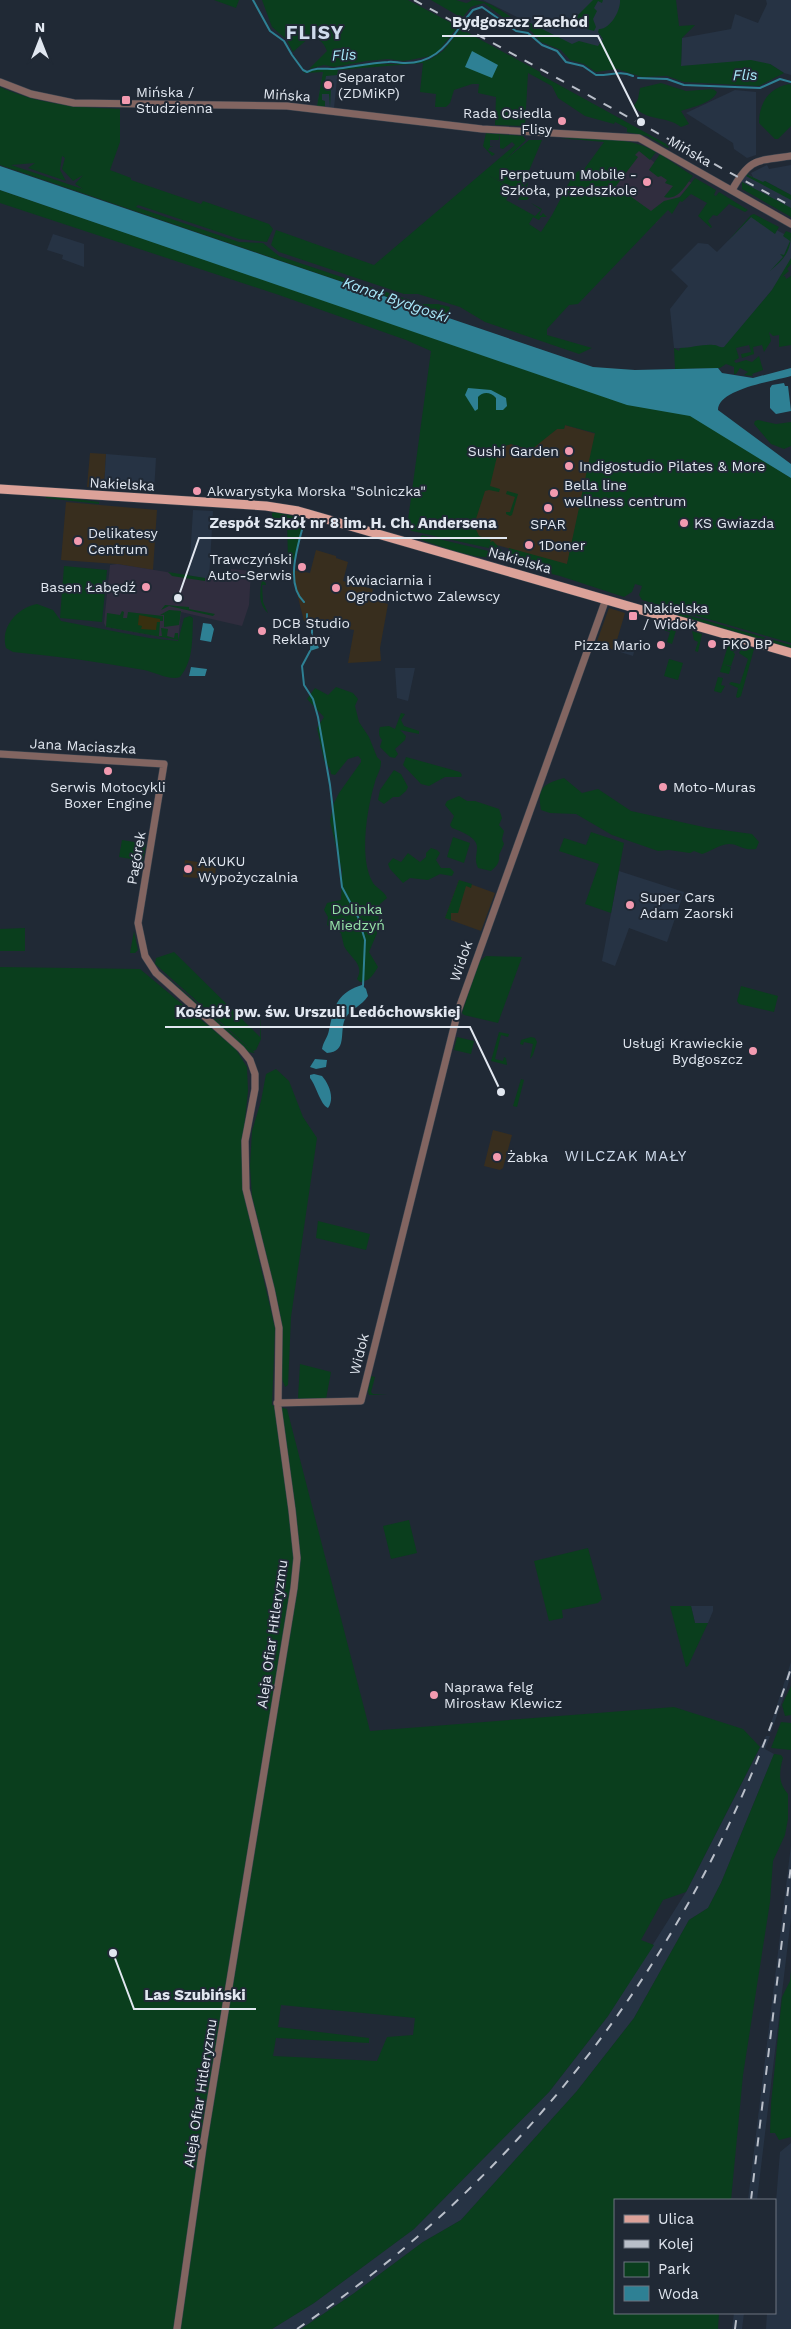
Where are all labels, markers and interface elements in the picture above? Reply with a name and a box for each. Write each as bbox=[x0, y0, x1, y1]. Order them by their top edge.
callout: Bydgoszcz Zachód bbox=[442, 6, 598, 36]
text: Bydgoszcz Zachód bbox=[452, 13, 588, 31]
north arrow bbox=[15, 15, 65, 65]
text: N bbox=[35, 19, 45, 35]
district label: FLISY bbox=[286, 21, 344, 44]
water label: Flis bbox=[331, 45, 357, 65]
water label: Flis bbox=[732, 66, 758, 84]
place label: Separator (ZDMiKP) bbox=[338, 69, 405, 101]
marker: Separator (ZDMiKP) bbox=[322, 79, 334, 91]
place label: Mińska / Studzienna bbox=[136, 84, 213, 116]
street label: Mińska bbox=[263, 85, 311, 105]
marker: Mińska / Studzienna bbox=[120, 94, 132, 106]
place label: Rada Osiedla Flisy bbox=[463, 105, 553, 137]
marker: Rada Osiedla Flisy bbox=[556, 115, 568, 127]
street label: Mińska bbox=[665, 132, 715, 170]
place label: Perpetuum Mobile - Szkoła, przedszkole bbox=[500, 166, 637, 198]
marker: Perpetuum Mobile - Szkoła, przedszkole bbox=[641, 176, 653, 188]
water label: Kanał Bydgoski bbox=[340, 273, 453, 327]
place label: Sushi Garden bbox=[468, 443, 559, 459]
marker: Sushi Garden bbox=[563, 445, 575, 457]
place label: Indigostudio Pilates & More bbox=[579, 458, 765, 474]
marker: Indigostudio Pilates & More bbox=[563, 460, 575, 472]
street label: Nakielska bbox=[89, 474, 155, 494]
place label: Bella line wellness centrum bbox=[564, 477, 686, 509]
place label: Akwarystyka Morska "Solniczka" bbox=[207, 483, 426, 499]
marker: Akwarystyka Morska "Solniczka" bbox=[191, 485, 203, 497]
marker: Bella line wellness centrum bbox=[548, 487, 560, 499]
marker: SPAR bbox=[542, 502, 554, 514]
callout: Zespół Szkół nr 8 im. H. Ch. Andersena bbox=[199, 508, 507, 538]
text: Zespół Szkół nr 8 im. H. Ch. Andersena bbox=[209, 514, 497, 532]
place label: KS Gwiazda bbox=[694, 515, 774, 531]
place label: SPAR bbox=[530, 516, 566, 532]
marker: KS Gwiazda bbox=[678, 517, 690, 529]
place label: Delikatesy Centrum bbox=[88, 525, 159, 557]
marker: Delikatesy Centrum bbox=[72, 535, 84, 547]
place label: 1Doner bbox=[539, 537, 586, 553]
marker: 1Doner bbox=[523, 539, 535, 551]
street label: Nakielska bbox=[486, 543, 554, 577]
place label: Trawczyński Auto-Serwis bbox=[208, 551, 292, 583]
marker: Trawczyński Auto-Serwis bbox=[296, 561, 308, 573]
place label: Kwiaciarnia i Ogrodnictwo Zalewscy bbox=[346, 572, 501, 604]
place label: Basen Łabędź bbox=[40, 579, 136, 595]
marker: Basen Łabędź bbox=[140, 581, 152, 593]
marker: Kwiaciarnia i Ogrodnictwo Zalewscy bbox=[330, 582, 342, 594]
place label: Nakielska / Widok bbox=[643, 600, 708, 632]
marker: Nakielska / Widok bbox=[627, 610, 639, 622]
place label: DCB Studio Reklamy bbox=[272, 615, 350, 647]
marker: DCB Studio Reklamy bbox=[256, 625, 268, 637]
place label: PKO BP bbox=[722, 636, 772, 652]
place label: Pizza Mario bbox=[574, 637, 651, 653]
marker: PKO BP bbox=[706, 638, 718, 650]
marker: Pizza Mario bbox=[655, 639, 667, 651]
street label: Jana Maciaszka bbox=[29, 735, 137, 757]
marker: Serwis Motocykli Boxer Engine bbox=[102, 765, 114, 777]
place label: Serwis Motocykli Boxer Engine bbox=[50, 779, 166, 811]
place label: Moto-Muras bbox=[673, 779, 756, 795]
marker: Moto-Muras bbox=[657, 781, 669, 793]
street label: Pagórek bbox=[123, 830, 149, 886]
place label: AKUKU Wypożyczalnia bbox=[198, 853, 298, 885]
marker: AKUKU Wypożyczalnia bbox=[182, 863, 194, 875]
place label: Super Cars Adam Zaorski bbox=[640, 889, 734, 921]
marker: Super Cars Adam Zaorski bbox=[624, 899, 636, 911]
park label: Dolinka Miedzyń bbox=[329, 901, 385, 933]
street label: Widok bbox=[447, 938, 475, 984]
callout: Kościół pw. św. Urszuli Ledóchowskiej bbox=[165, 997, 470, 1027]
text: Kościół pw. św. Urszuli Ledóchowskiej bbox=[176, 1003, 460, 1021]
place label: Usługi Krawieckie Bydgoszcz bbox=[622, 1035, 743, 1067]
marker: Usługi Krawieckie Bydgoszcz bbox=[747, 1045, 759, 1057]
district label: WILCZAK MAŁY bbox=[565, 1147, 687, 1165]
place label: Żabka bbox=[507, 1149, 548, 1165]
marker: Żabka bbox=[491, 1151, 503, 1163]
street label: Widok bbox=[346, 1331, 372, 1376]
street label: Aleja Ofiar Hitleryzmu bbox=[254, 1559, 290, 1709]
place label: Naprawa felg Mirosław Klewicz bbox=[444, 1679, 562, 1711]
marker: Naprawa felg Mirosław Klewicz bbox=[428, 1689, 440, 1701]
callout: Las Szubiński bbox=[134, 1979, 256, 2009]
text: Las Szubiński bbox=[144, 1986, 246, 2004]
street label: Aleja Ofiar Hitleryzmu bbox=[180, 2018, 220, 2168]
legend bbox=[614, 2199, 776, 2314]
text: Ulica bbox=[658, 2210, 695, 2228]
text: Kolej bbox=[658, 2235, 693, 2253]
text: Park bbox=[658, 2260, 691, 2278]
text: Woda bbox=[658, 2285, 699, 2303]

